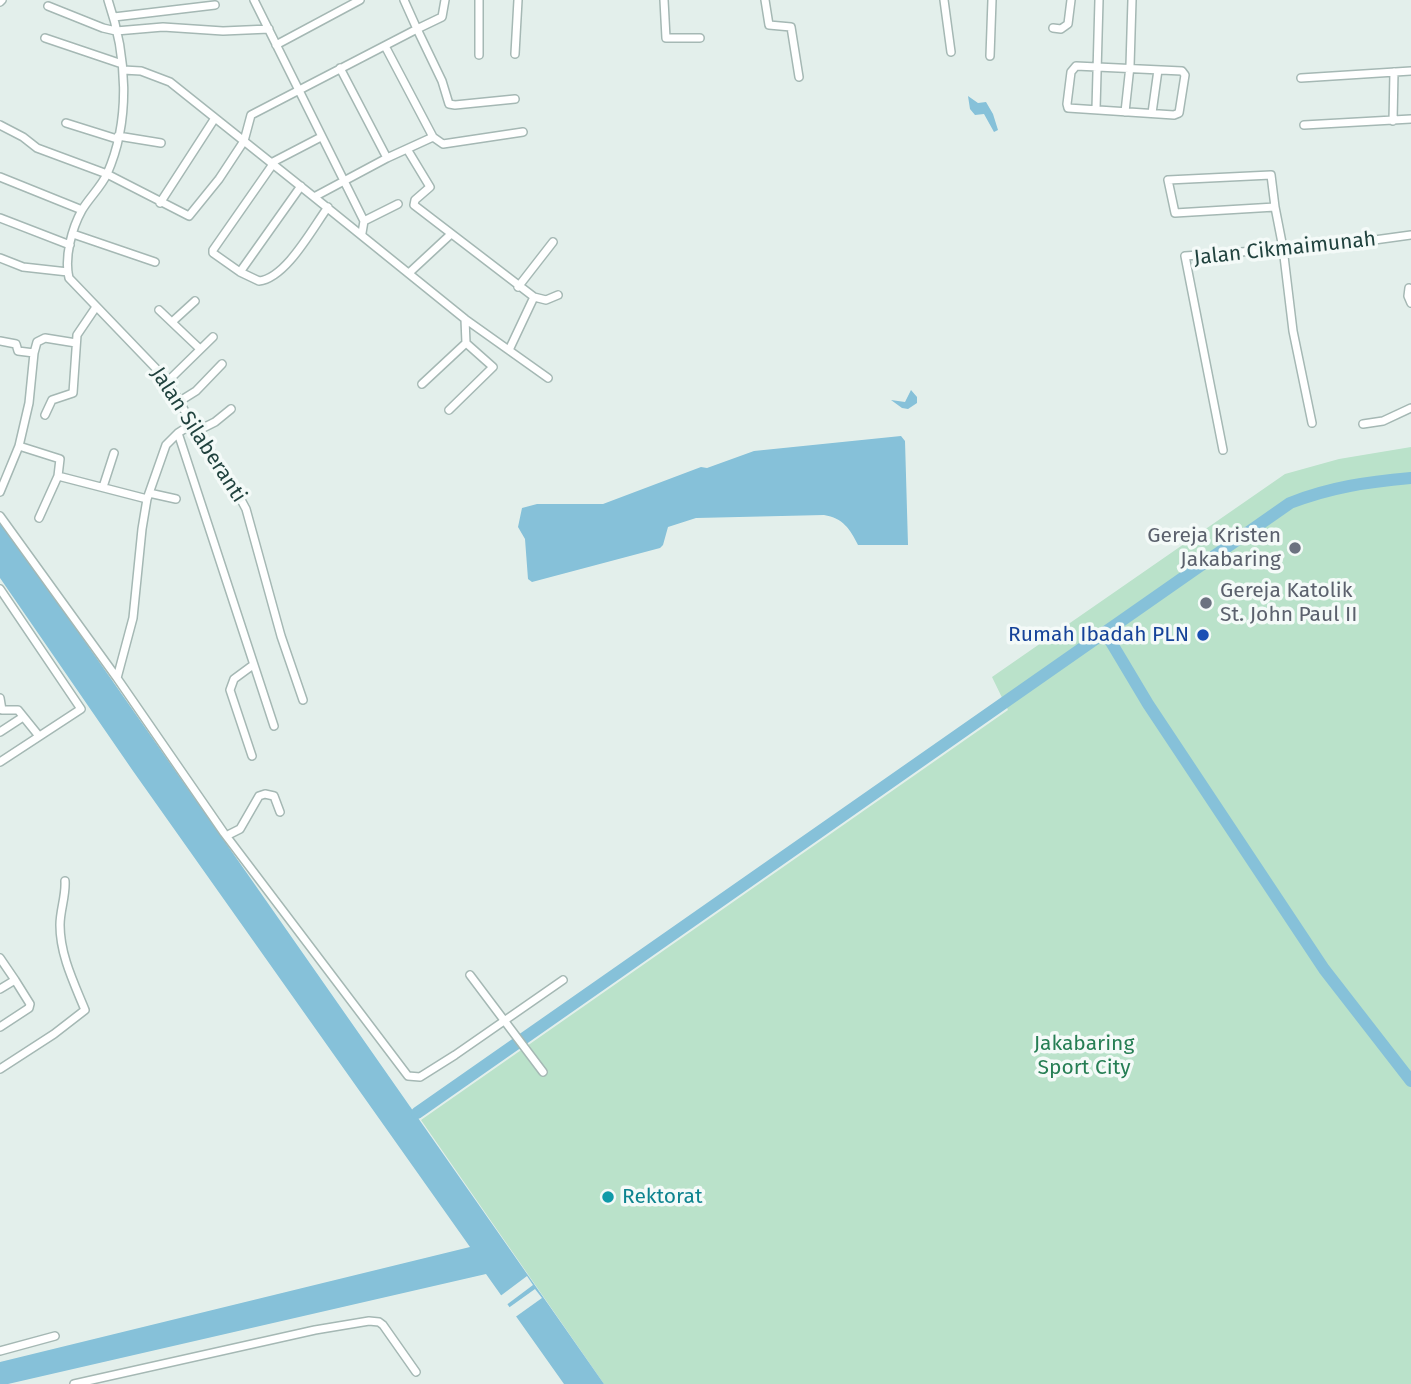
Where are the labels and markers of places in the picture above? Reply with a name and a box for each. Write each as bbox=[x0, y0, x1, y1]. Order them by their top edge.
place label: Gereja Kristen Jakabaring bbox=[1147, 523, 1281, 573]
marker: Gereja Kristen Jakabaring bbox=[1287, 540, 1303, 556]
place label: Gereja Katolik St. John Paul II bbox=[1220, 578, 1357, 628]
marker: Gereja Katolik St. John Paul II bbox=[1198, 595, 1214, 611]
place label: Rumah Ibadah PLN bbox=[1008, 622, 1189, 648]
marker: Rumah Ibadah PLN bbox=[1195, 627, 1211, 643]
place label: Rektorat bbox=[622, 1184, 702, 1210]
marker: Rektorat bbox=[600, 1189, 616, 1205]

